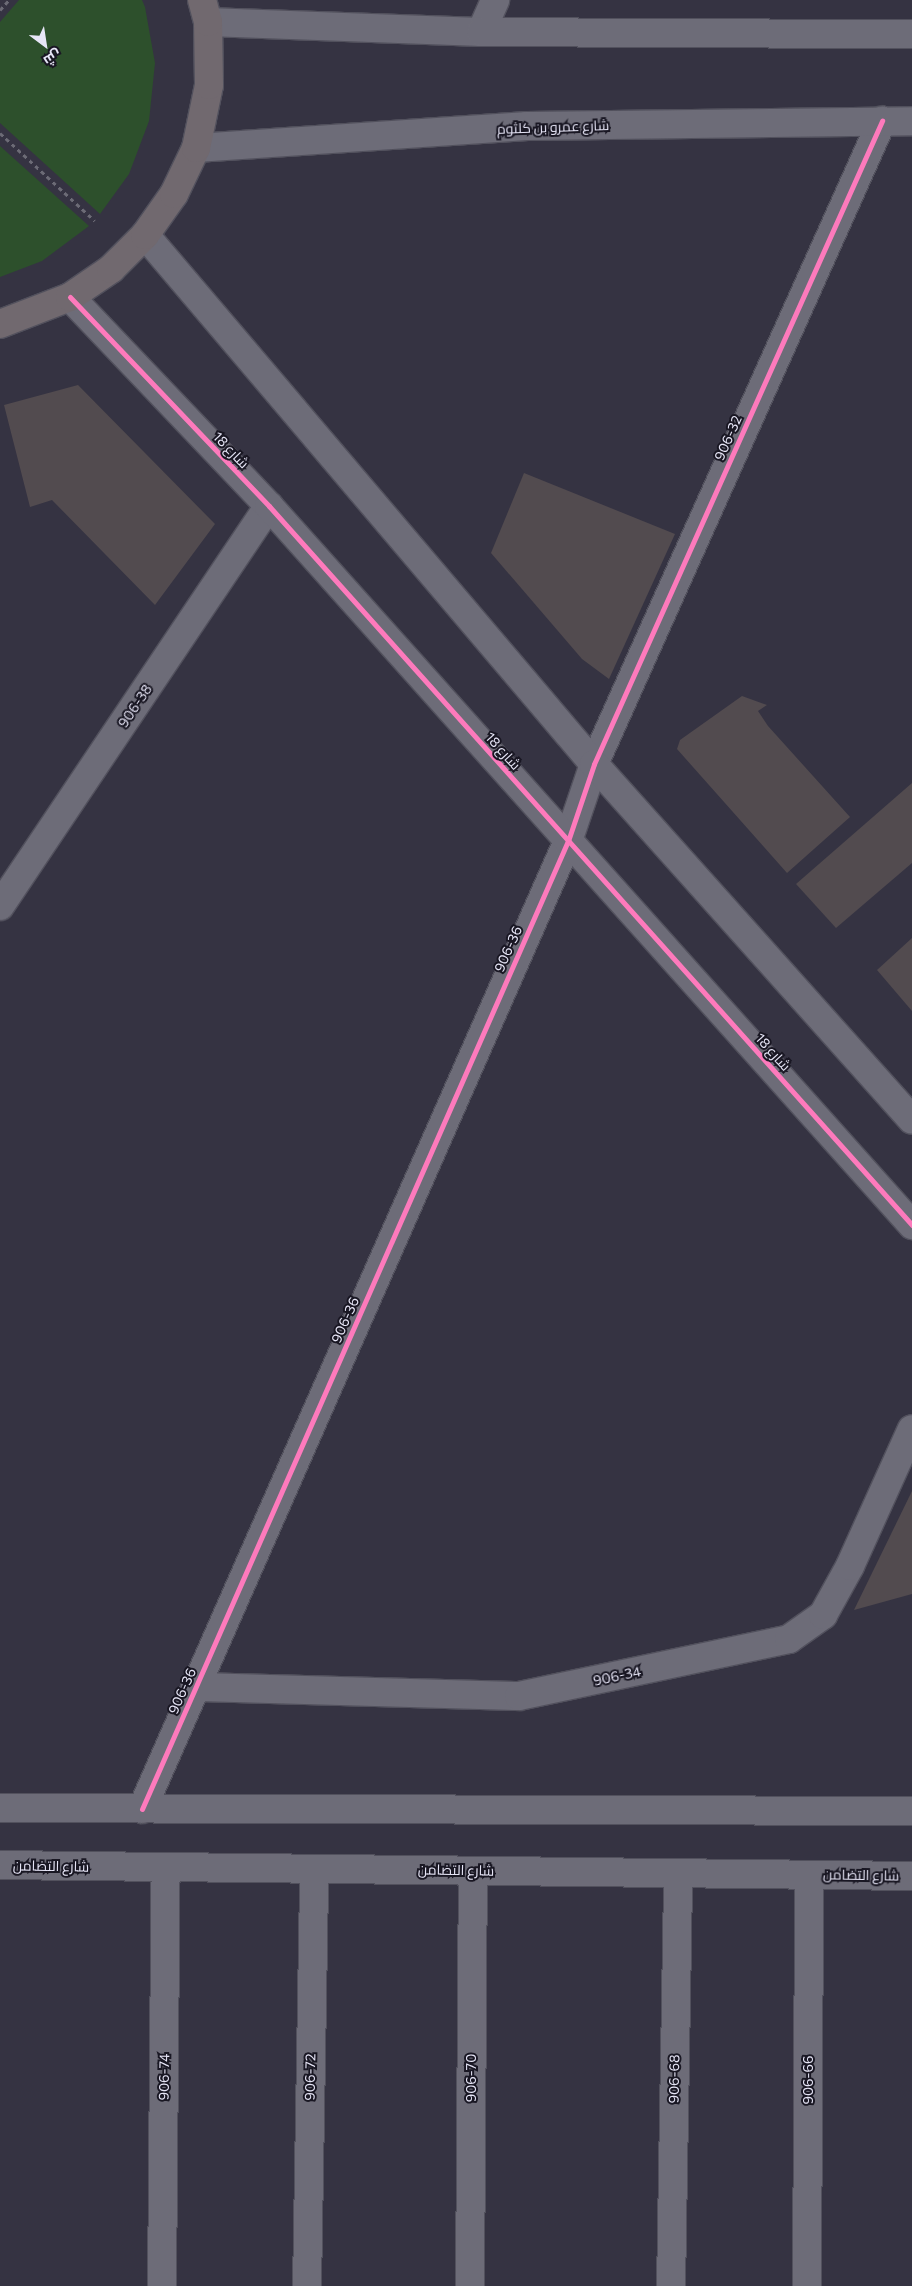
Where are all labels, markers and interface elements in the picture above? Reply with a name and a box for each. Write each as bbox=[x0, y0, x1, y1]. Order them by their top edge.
north arrow bbox=[20, 20, 70, 70]
text: ش bbox=[41, 46, 65, 70]
street label: شارع عمرو بن كلثوم bbox=[497, 117, 609, 137]
street label: 906-32 bbox=[711, 413, 745, 463]
street label: شارع 18 bbox=[210, 428, 252, 472]
street label: 906-38 bbox=[114, 681, 156, 731]
street label: شارع 18 bbox=[482, 729, 524, 773]
street label: 906-36 bbox=[490, 923, 526, 975]
street label: شارع 18 bbox=[752, 1030, 794, 1074]
street label: 906-36 bbox=[327, 1294, 363, 1346]
street label: 906-34 bbox=[592, 1663, 642, 1689]
street label: 906-36 bbox=[164, 1665, 200, 1717]
street label: شارع التضامن bbox=[13, 1857, 89, 1875]
street label: شارع التضامن bbox=[418, 1861, 494, 1879]
street label: شارع التضامن bbox=[823, 1866, 899, 1884]
street label: 906-74 bbox=[155, 2053, 173, 2101]
street label: 906-72 bbox=[301, 2053, 319, 2101]
street label: 906-70 bbox=[463, 2054, 479, 2102]
street label: 906-68 bbox=[665, 2054, 683, 2104]
street label: 906-66 bbox=[800, 2055, 816, 2105]

